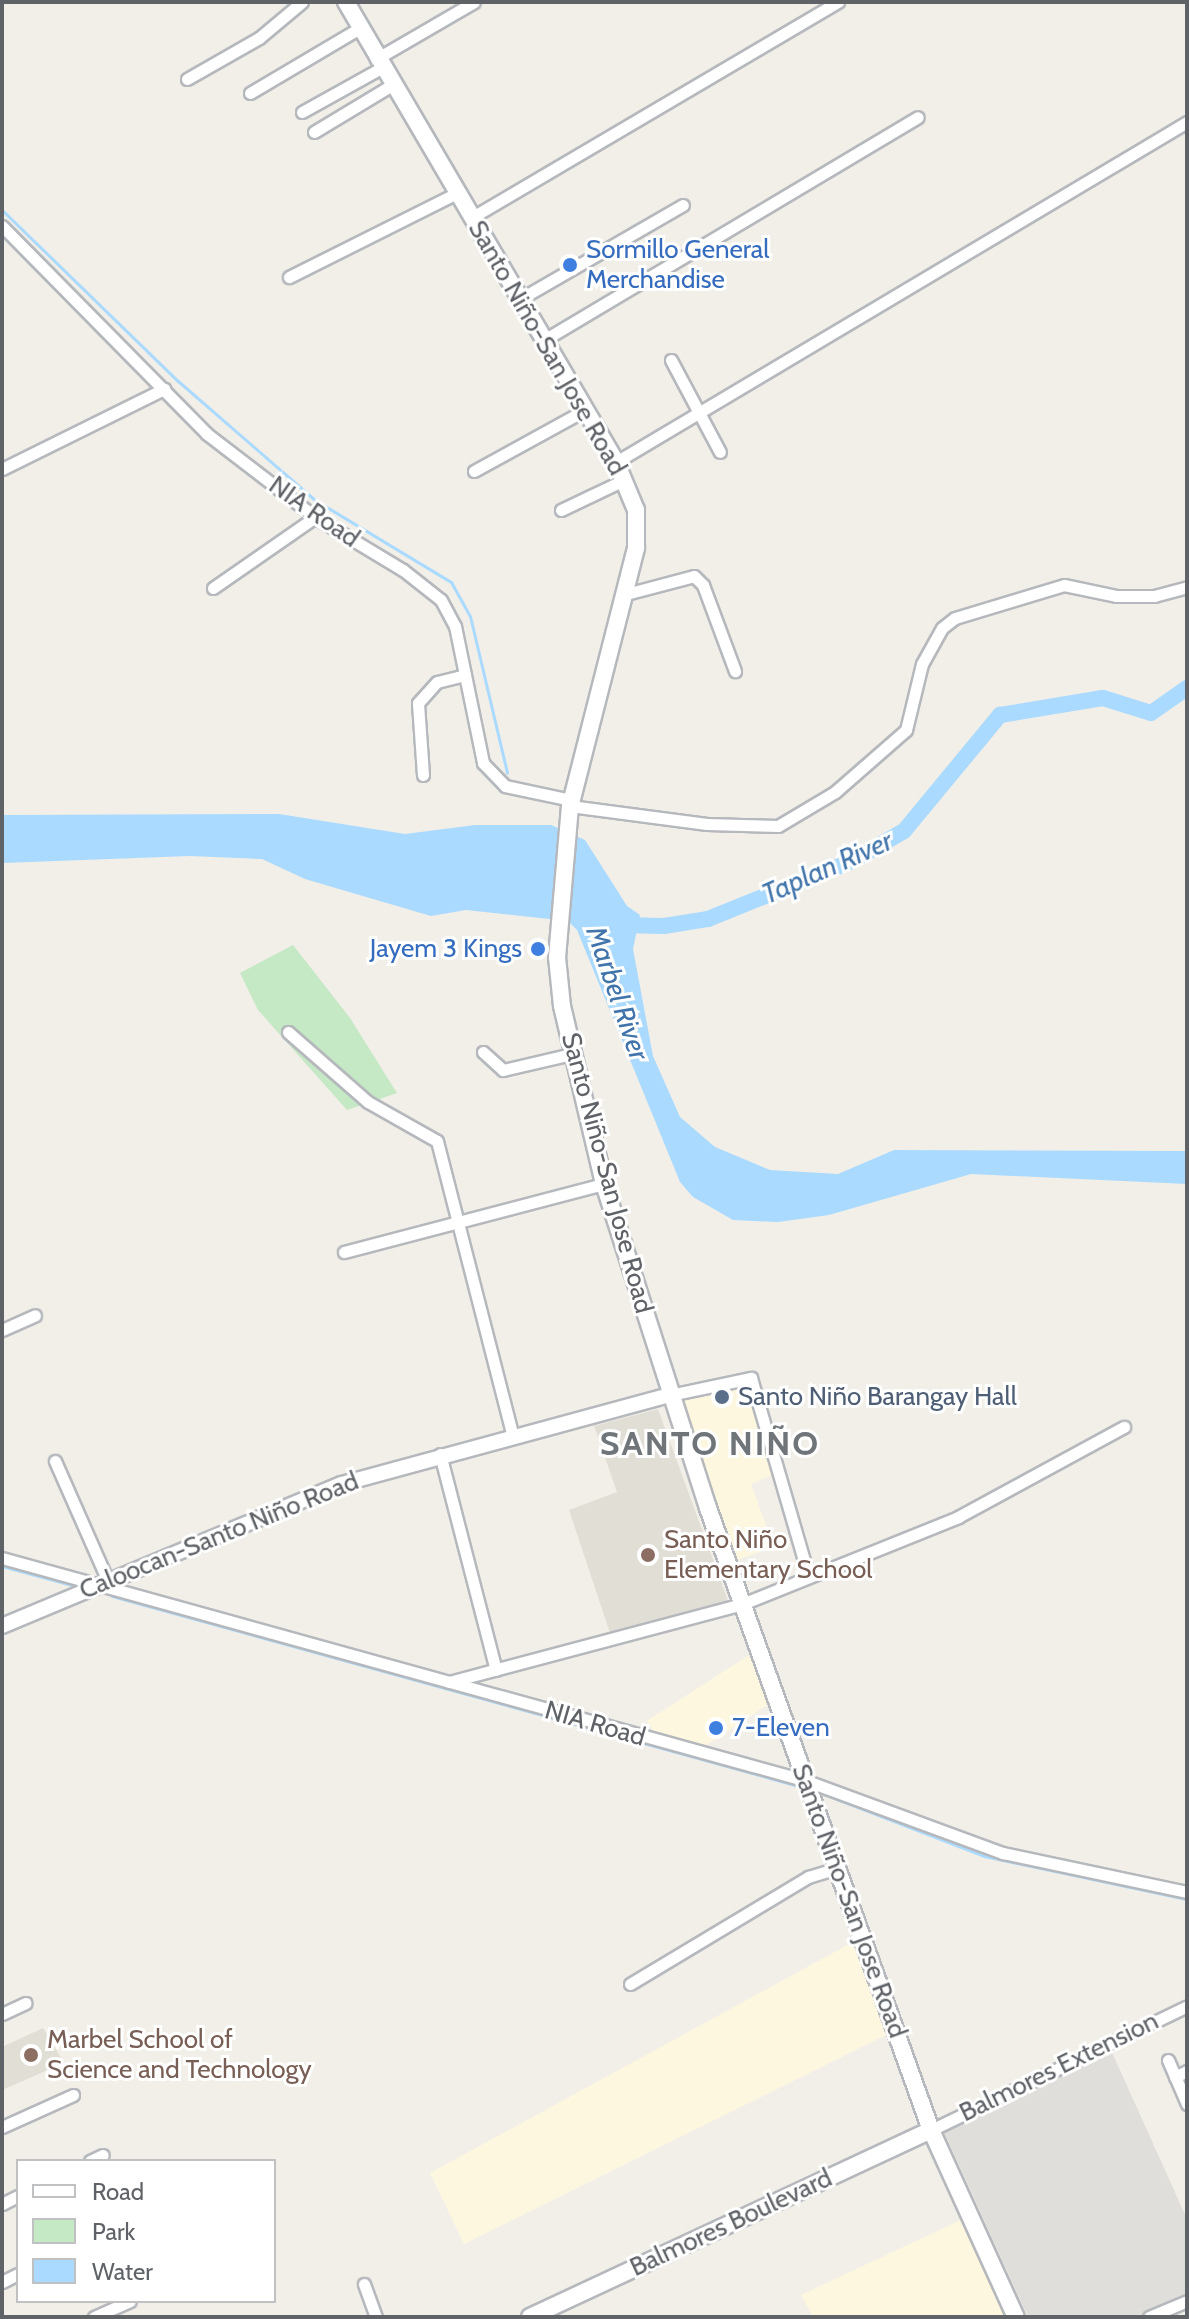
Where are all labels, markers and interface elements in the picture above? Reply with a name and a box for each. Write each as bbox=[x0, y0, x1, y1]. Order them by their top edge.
street label: Santo Niño-San Jose Road bbox=[461, 215, 633, 481]
place label: Sormillo General Merchandise bbox=[586, 234, 769, 296]
marker: Sormillo General Merchandise bbox=[561, 256, 579, 274]
street label: NIA Road bbox=[263, 470, 365, 554]
water label: Taplan River bbox=[757, 823, 897, 911]
water label: Marbel River bbox=[579, 922, 657, 1064]
place label: Jayem 3 Kings bbox=[370, 933, 522, 965]
marker: Jayem 3 Kings bbox=[529, 940, 547, 958]
street label: Santo Niño-San Jose Road bbox=[555, 1029, 659, 1317]
place label: Santo Niño Barangay Hall bbox=[738, 1381, 1017, 1413]
marker: Santo Niño Barangay Hall bbox=[713, 1388, 731, 1406]
district label: SANTO NIÑO bbox=[600, 1424, 820, 1464]
street label: Caloocan-Santo Niño Road bbox=[75, 1466, 363, 1606]
place label: Santo Niño Elementary School bbox=[664, 1524, 872, 1586]
marker: Santo Niño Elementary School bbox=[639, 1546, 657, 1564]
street label: NIA Road bbox=[541, 1695, 649, 1753]
place label: 7-Eleven bbox=[732, 1712, 830, 1744]
marker: 7-Eleven bbox=[707, 1719, 725, 1737]
street label: Santo Niño-San Jose Road bbox=[785, 1760, 913, 2042]
street label: Balmores Extension bbox=[954, 2005, 1164, 2129]
place label: Marbel School of Science and Technology bbox=[47, 2024, 312, 2086]
marker: Marbel School of Science and Technology bbox=[22, 2046, 40, 2064]
legend bbox=[16, 2159, 276, 2303]
street label: Balmores Boulevard bbox=[625, 2163, 837, 2283]
text: Road bbox=[92, 2177, 144, 2206]
text: Park bbox=[92, 2217, 135, 2246]
text: Water bbox=[92, 2257, 153, 2286]

